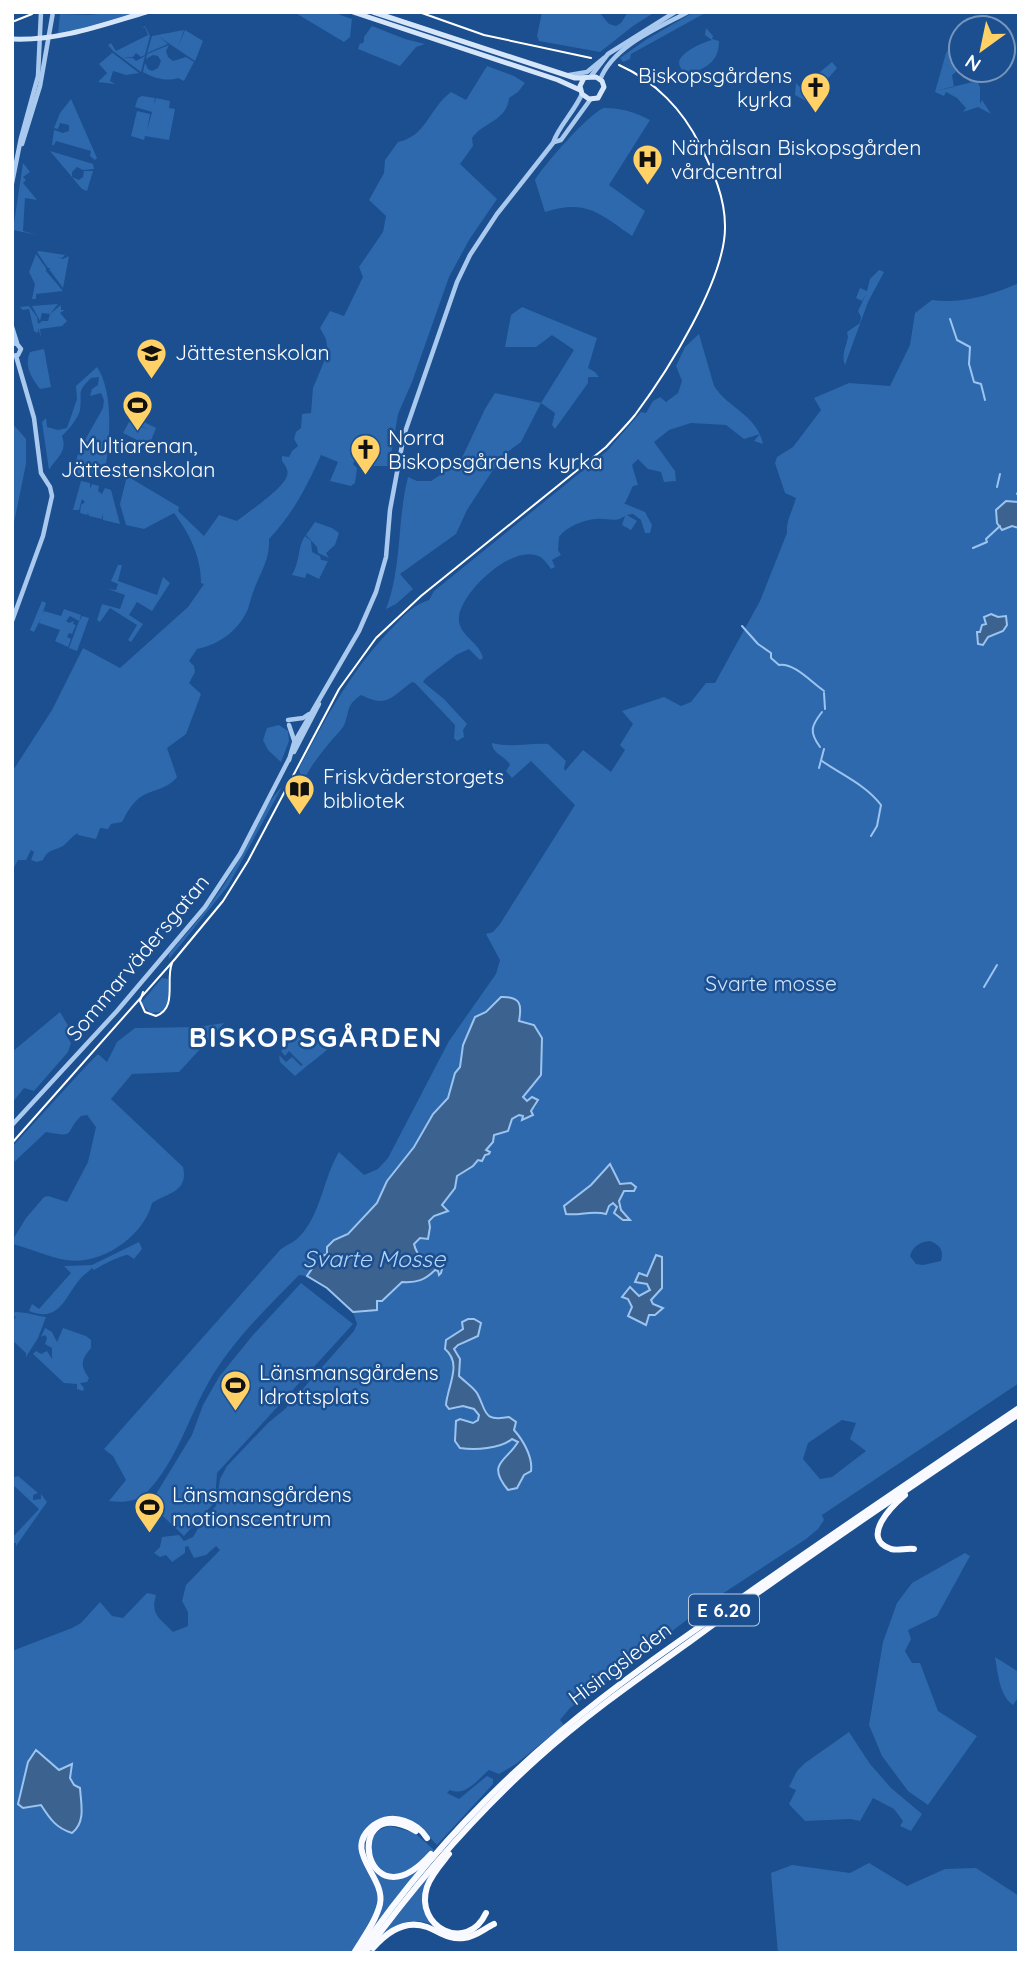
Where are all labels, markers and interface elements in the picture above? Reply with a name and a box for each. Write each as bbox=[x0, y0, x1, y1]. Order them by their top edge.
north arrow bbox=[947, 14, 1017, 84]
text: N bbox=[960, 49, 985, 77]
place label: Biskopsgårdens kyrka bbox=[638, 62, 792, 112]
church icon: Biskopsgårdens kyrka bbox=[798, 71, 832, 115]
place label: Närhälsan Biskopsgården vårdcentral bbox=[671, 134, 921, 184]
hospital icon: Närhälsan Biskopsgården vårdcentral bbox=[631, 143, 665, 187]
school or university icon: Jättestenskolan bbox=[135, 336, 169, 380]
place label: Jättestenskolan bbox=[175, 339, 330, 365]
sports icon: Multiarenan, Jättestenskolan bbox=[121, 389, 155, 433]
place label: Norra Biskopsgårdens kyrka bbox=[388, 424, 603, 474]
place label: Multiarenan, Jättestenskolan bbox=[61, 432, 215, 482]
church icon: Norra Biskopsgårdens kyrka bbox=[348, 433, 382, 477]
place label: Friskväderstorgets bibliotek bbox=[323, 763, 504, 813]
library icon: Friskväderstorgets bibliotek bbox=[283, 772, 317, 816]
street label: Sommarvädersgatan bbox=[60, 869, 214, 1046]
park label: Svarte mosse bbox=[705, 970, 837, 996]
district label: BISKOPSGÅRDEN bbox=[189, 1019, 443, 1054]
water label: Svarte Mosse bbox=[303, 1244, 446, 1273]
place label: Länsmansgårdens Idrottsplats bbox=[259, 1359, 439, 1409]
sports icon: Länsmansgårdens Idrottsplats bbox=[219, 1368, 253, 1412]
place label: Länsmansgårdens motionscentrum bbox=[172, 1481, 352, 1531]
sports icon: Länsmansgårdens motionscentrum bbox=[132, 1490, 166, 1534]
road number: E 6.20 bbox=[689, 1594, 759, 1626]
street label: Hisingsleden bbox=[563, 1616, 676, 1710]

